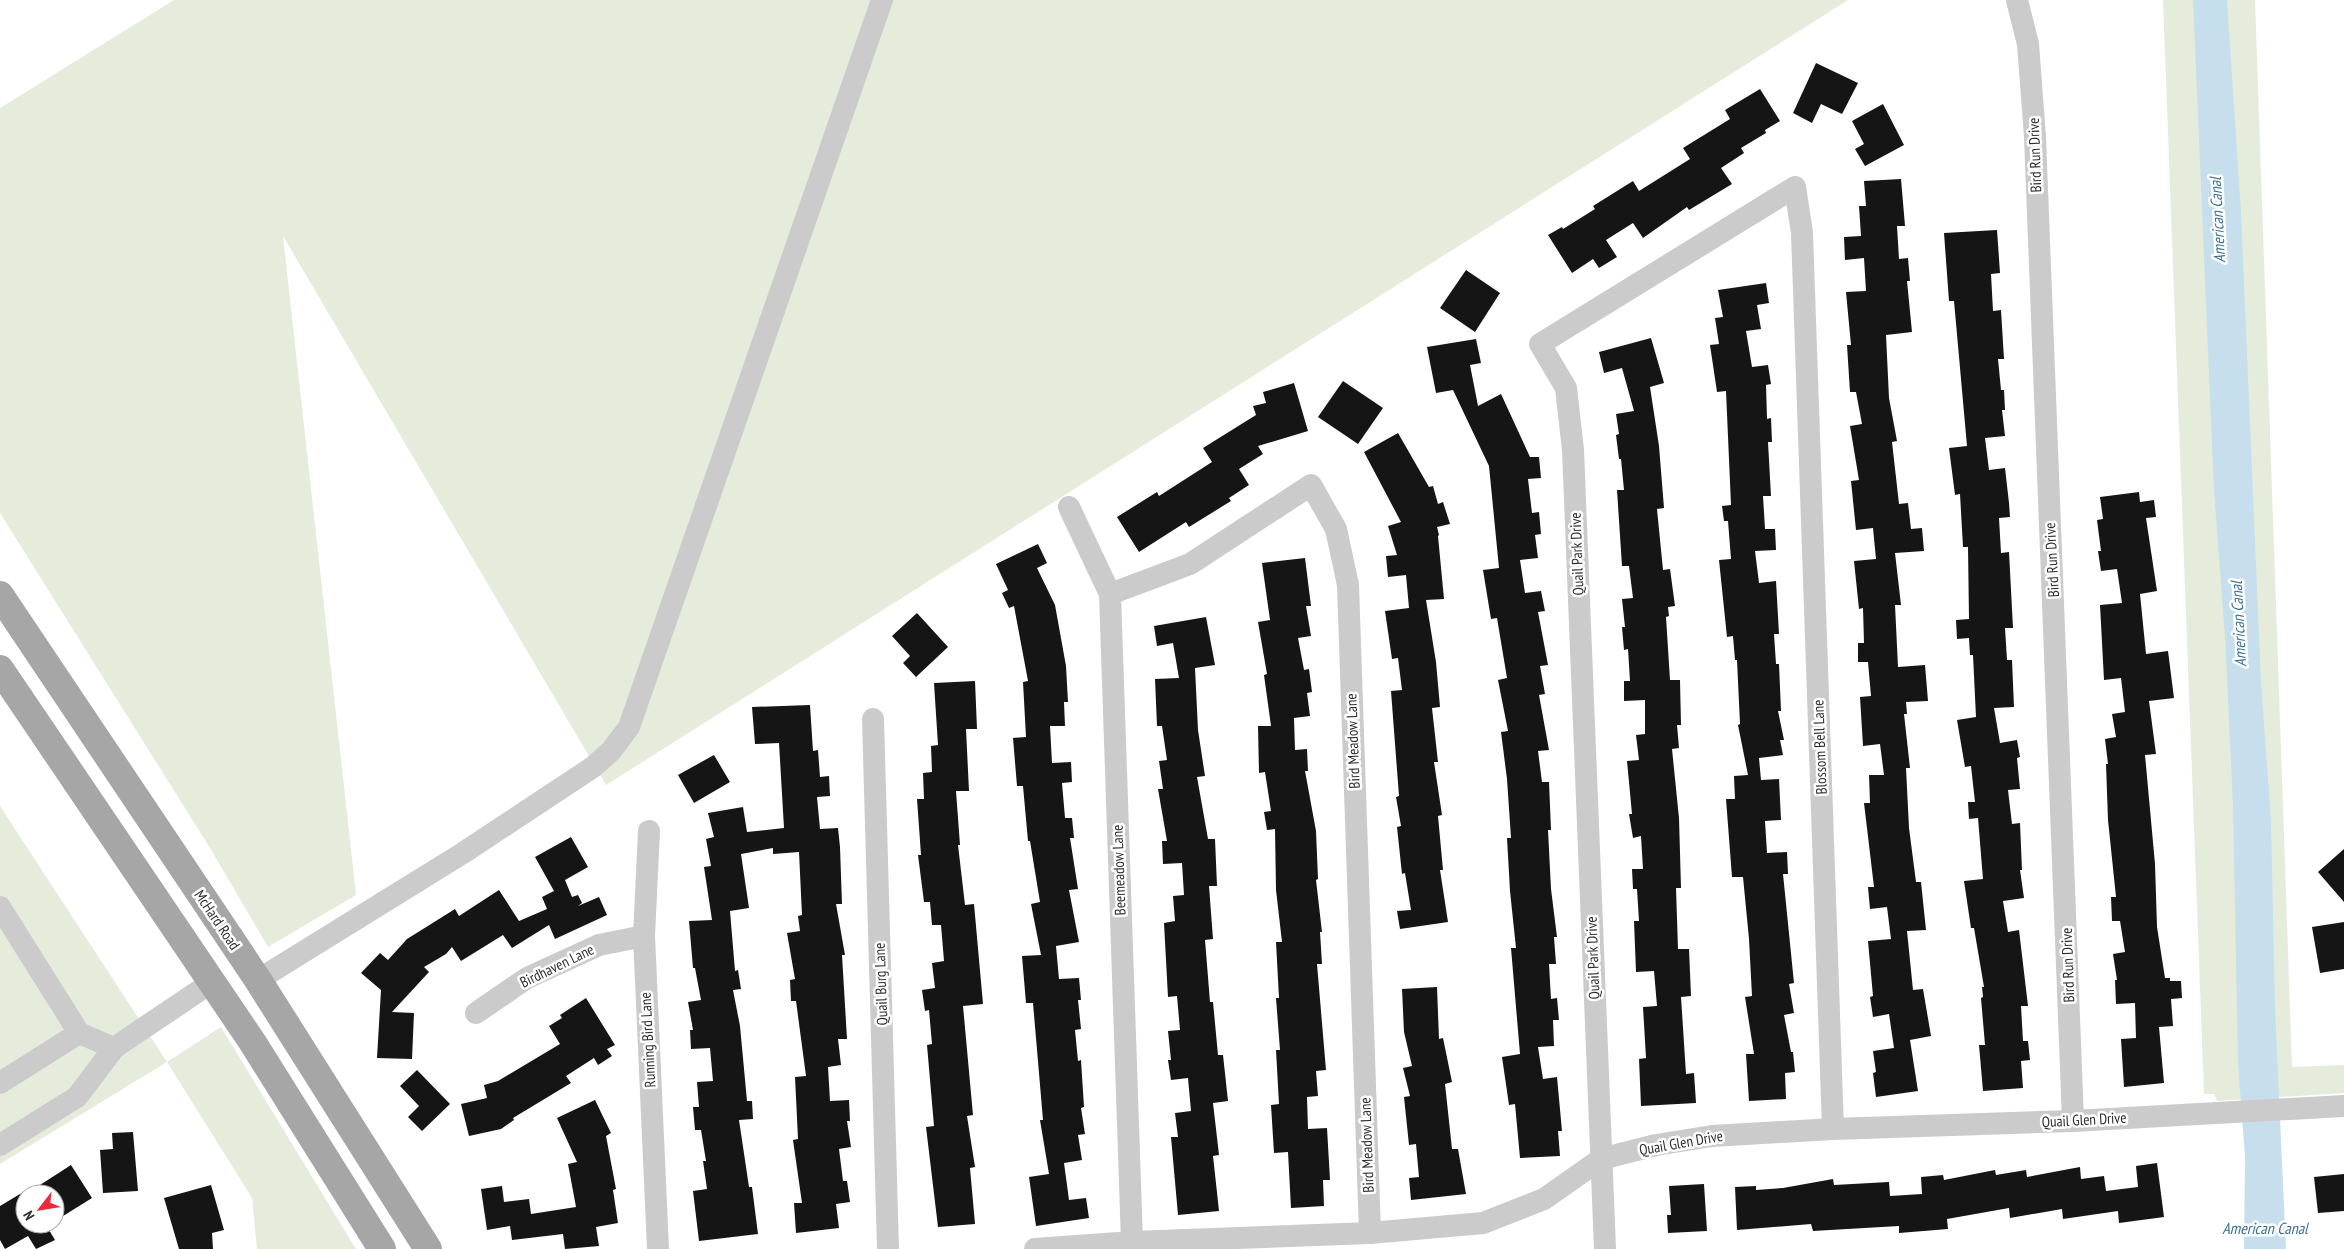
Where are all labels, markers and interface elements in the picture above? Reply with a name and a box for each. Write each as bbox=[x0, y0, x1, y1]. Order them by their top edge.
street label: Bird Run Drive bbox=[2024, 117, 2045, 193]
water label: American Canal bbox=[2205, 175, 2229, 263]
street label: Quail Park Drive bbox=[1566, 512, 1587, 596]
street label: Bird Run Drive bbox=[2040, 522, 2063, 598]
water label: American Canal bbox=[2226, 579, 2250, 667]
street label: Bird Meadow Lane bbox=[1341, 693, 1364, 789]
street label: Blossom Bell Lane bbox=[1808, 699, 1831, 795]
street label: Beemeadow Lane bbox=[1107, 824, 1130, 916]
street label: McHard Road bbox=[190, 886, 244, 953]
street label: Quail Park Drive bbox=[1582, 916, 1603, 1000]
street label: Bird Run Drive bbox=[2057, 927, 2078, 1003]
street label: Birdhaven Lane bbox=[517, 939, 597, 992]
street label: Quail Burg Lane bbox=[870, 942, 891, 1026]
street label: Running Bird Lane bbox=[636, 992, 659, 1088]
street label: Bird Meadow Lane bbox=[1355, 1097, 1378, 1193]
street label: Quail Glen Drive bbox=[2041, 1108, 2127, 1131]
street label: Quail Glen Drive bbox=[1638, 1126, 1724, 1159]
north arrow bbox=[15, 1184, 65, 1234]
text: N bbox=[19, 1208, 39, 1224]
water label: American Canal bbox=[2222, 1218, 2309, 1238]

